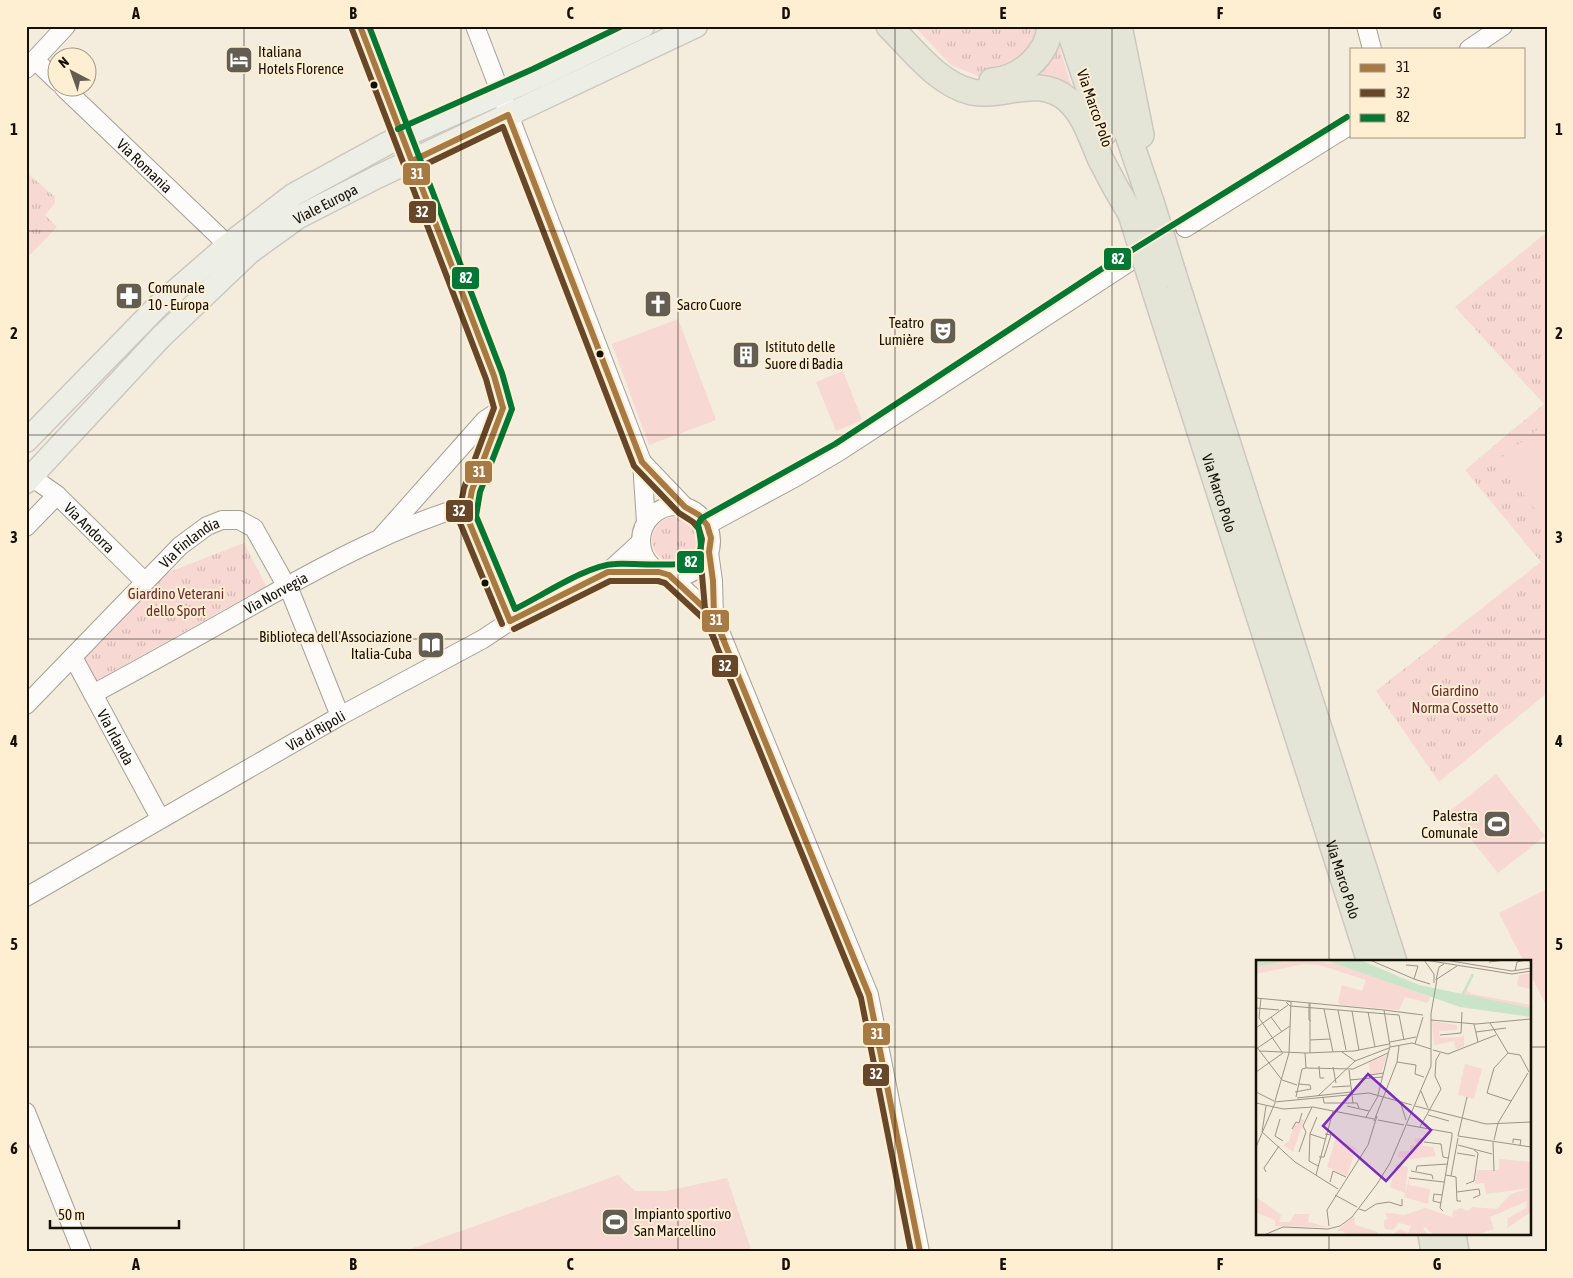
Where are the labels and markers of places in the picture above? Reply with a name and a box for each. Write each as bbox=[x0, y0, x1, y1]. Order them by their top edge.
place label: Italiana Hotels Florence bbox=[258, 43, 344, 77]
hotel icon: Italiana Hotels Florence bbox=[224, 45, 254, 75]
unlabelled marker bbox=[369, 80, 379, 90]
place label: Comunale 10 - Europa bbox=[148, 279, 209, 313]
pharmacy icon: Comunale 10 - Europa bbox=[114, 281, 144, 311]
church icon: Sacro Cuore bbox=[643, 289, 673, 319]
place label: Sacro Cuore bbox=[677, 296, 742, 313]
place label: Teatro Lumière bbox=[879, 314, 924, 348]
theatre icon: Teatro Lumière bbox=[928, 316, 958, 346]
place label: Istituto delle Suore di Badia bbox=[765, 338, 843, 372]
building icon: Istituto delle Suore di Badia bbox=[731, 340, 761, 370]
unlabelled marker bbox=[595, 349, 605, 359]
unlabelled marker bbox=[480, 578, 490, 588]
place label: Biblioteca dell'Associazione Italia-Cuba bbox=[259, 628, 412, 662]
library icon: Biblioteca dell'Associazione Italia-Cuba bbox=[416, 630, 446, 660]
place label: Palestra Comunale bbox=[1421, 807, 1478, 841]
sports icon: Palestra Comunale bbox=[1482, 809, 1512, 839]
place label: Impianto sportivo San Marcellino bbox=[634, 1205, 731, 1239]
sports icon: Impianto sportivo San Marcellino bbox=[600, 1207, 630, 1237]

